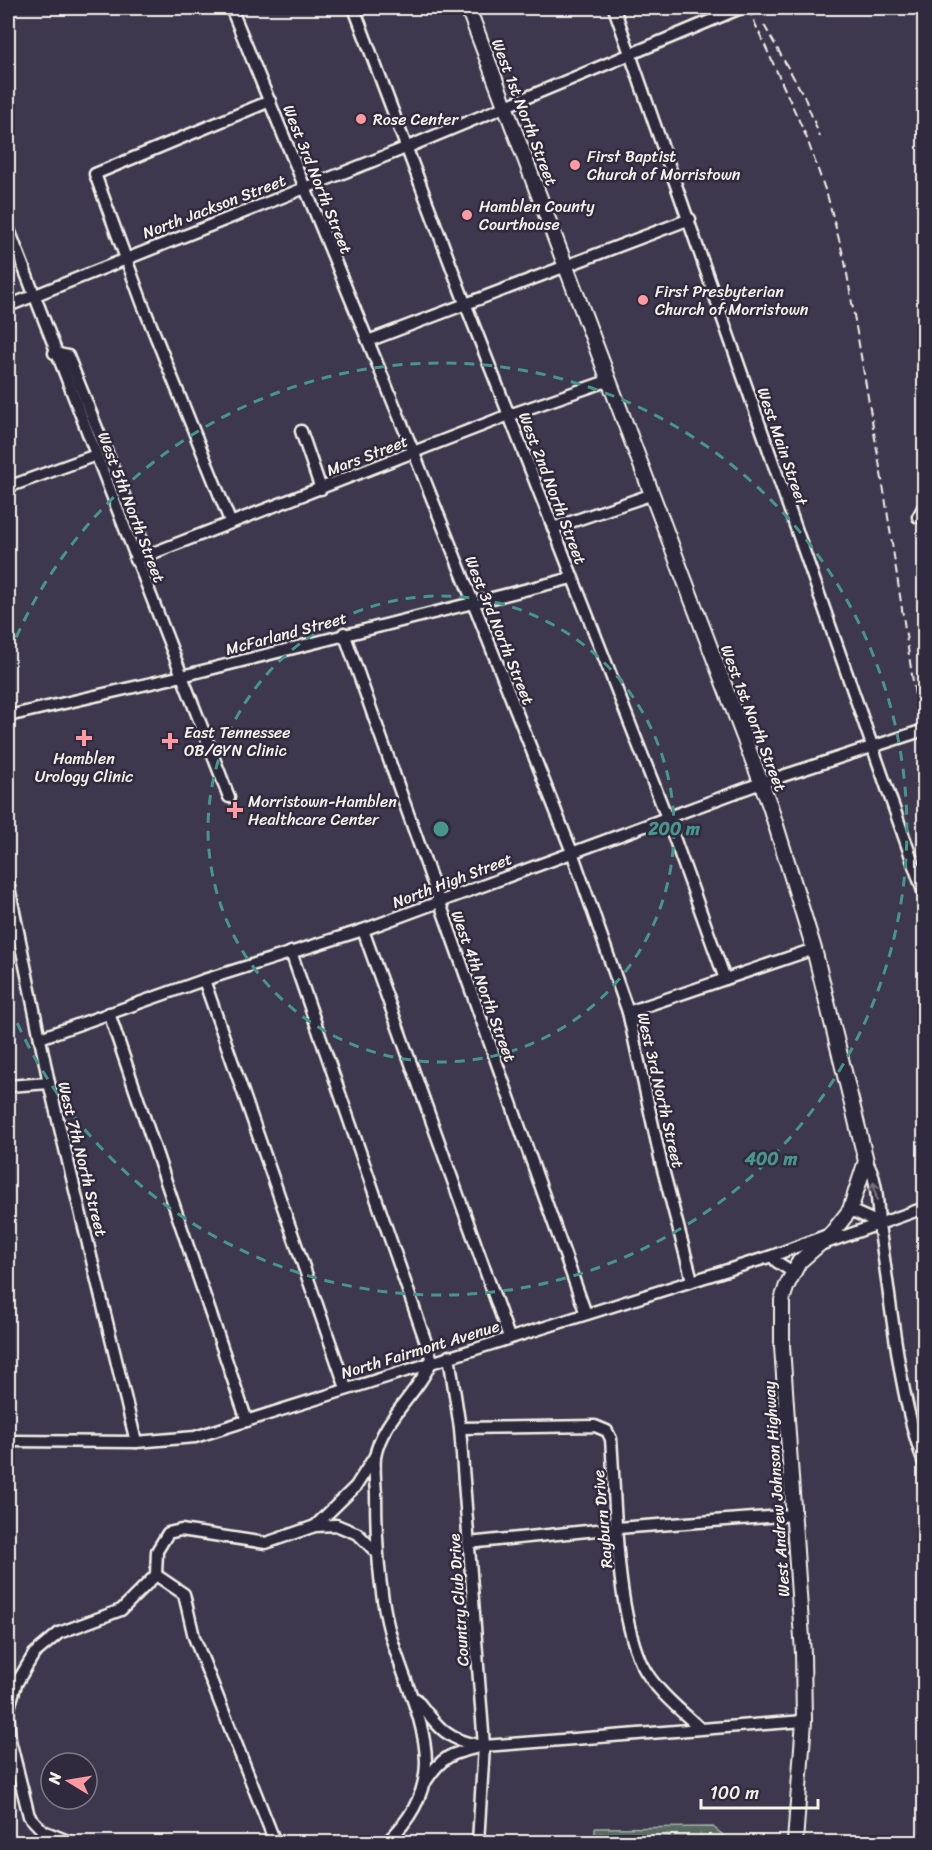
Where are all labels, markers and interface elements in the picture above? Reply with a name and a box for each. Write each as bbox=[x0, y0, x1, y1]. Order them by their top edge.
street label: West 1st North Street bbox=[483, 34, 566, 190]
street label: West 3rd North Street bbox=[274, 100, 361, 258]
place label: Rose Center bbox=[373, 105, 460, 134]
marker: Rose Center bbox=[354, 112, 368, 126]
place label: First Baptist Church of Morristown bbox=[587, 142, 741, 189]
marker: First Baptist Church of Morristown bbox=[568, 158, 582, 172]
street label: North Jackson Street bbox=[138, 166, 290, 247]
place label: Hamblen County Courthouse bbox=[479, 192, 595, 239]
marker: Hamblen County Courthouse bbox=[460, 208, 474, 222]
place label: First Presbyterian Church of Morristown bbox=[655, 277, 809, 324]
marker: First Presbyterian Church of Morristown bbox=[636, 293, 650, 307]
street label: West Main Street bbox=[749, 383, 816, 510]
street label: West 2nd North Street bbox=[510, 408, 595, 569]
street label: West 5th North Street bbox=[89, 427, 174, 587]
street label: Mars Street bbox=[322, 427, 412, 484]
street label: West 3rd North Street bbox=[456, 551, 543, 709]
street label: McFarland Street bbox=[222, 603, 350, 664]
street label: West 1st North Street bbox=[712, 640, 795, 796]
place label: East Tennessee OB/GYN Clinic bbox=[184, 718, 291, 765]
marker: Hamblen Urology Clinic bbox=[75, 729, 93, 747]
marker: East Tennessee OB/GYN Clinic bbox=[161, 732, 179, 750]
place label: Hamblen Urology Clinic bbox=[35, 744, 133, 791]
place label: Morristown-Hamblen Healthcare Center bbox=[248, 787, 397, 834]
marker: Morristown-Hamblen Healthcare Center bbox=[226, 801, 244, 819]
text: 200 m bbox=[647, 813, 700, 845]
centre of rings bbox=[431, 819, 451, 839]
street label: North High Street bbox=[388, 844, 517, 917]
street label: West 4th North Street bbox=[443, 906, 524, 1066]
street label: West 3rd North Street bbox=[629, 1009, 693, 1171]
street label: West 7th North Street bbox=[49, 1078, 116, 1240]
text: 400 m bbox=[744, 1143, 797, 1175]
one-way arrow bbox=[869, 1182, 880, 1202]
street label: North Fairmont Avenue bbox=[337, 1311, 503, 1387]
street label: West Andrew Johnson Highway bbox=[754, 1379, 799, 1598]
street label: Rayburn Drive bbox=[584, 1469, 621, 1569]
street label: Country Club Drive bbox=[439, 1532, 478, 1667]
north arrow bbox=[39, 1751, 99, 1811]
text: N bbox=[39, 1769, 70, 1787]
scale bar bbox=[701, 1772, 818, 1810]
text: 100 m bbox=[710, 1777, 759, 1809]

